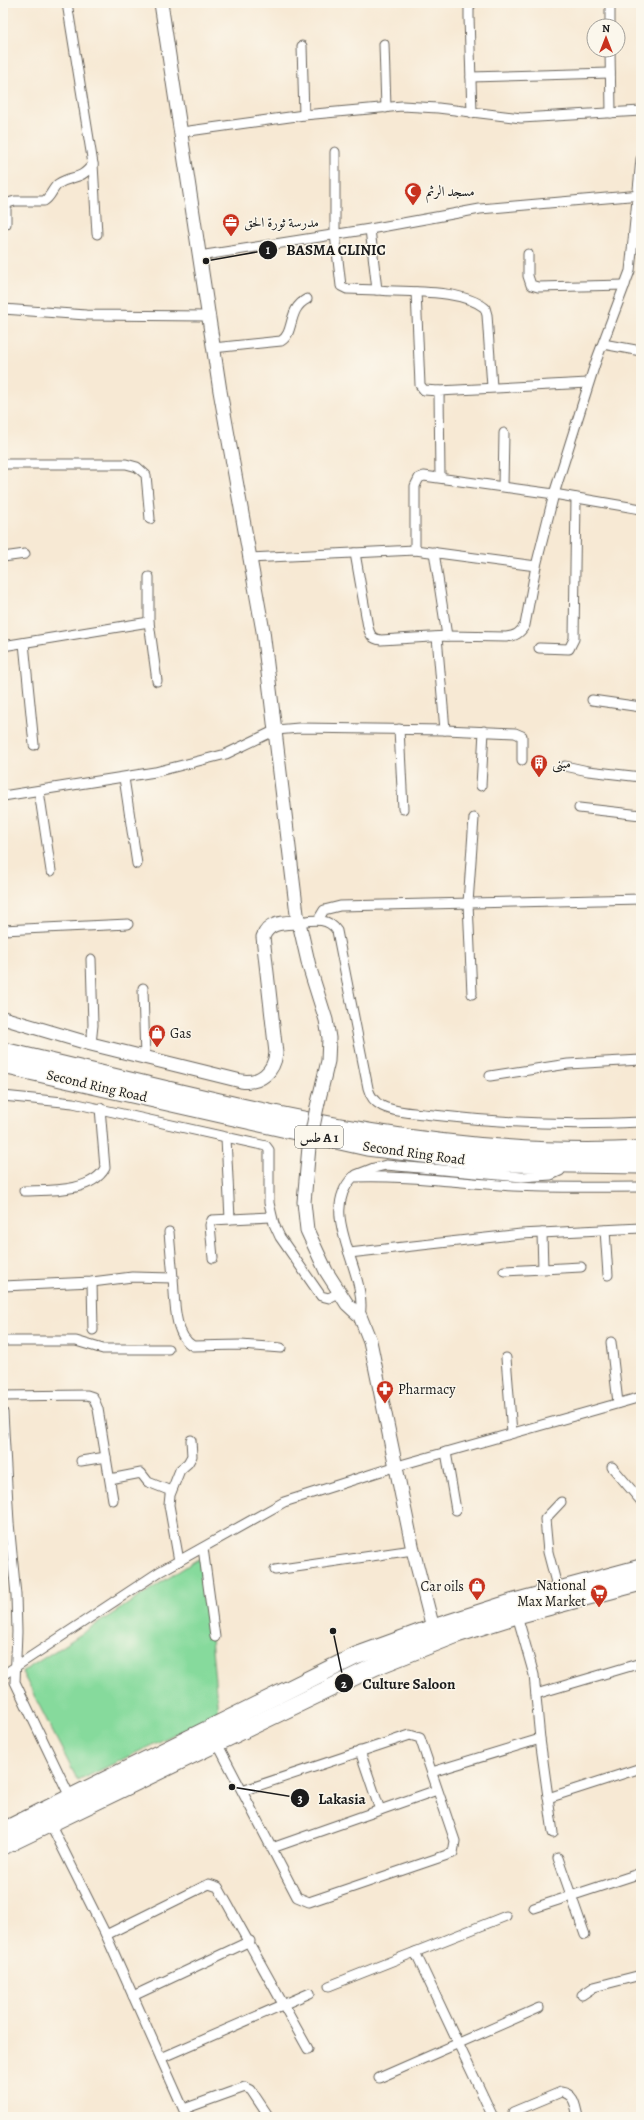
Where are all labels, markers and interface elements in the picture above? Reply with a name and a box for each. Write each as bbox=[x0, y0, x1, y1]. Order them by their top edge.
north arrow bbox=[586, 18, 626, 58]
text: N bbox=[602, 21, 610, 36]
mosque icon: مسجد الرثم bbox=[403, 181, 423, 206]
place label: مسجد الرثم bbox=[426, 182, 475, 204]
office icon: مدرسة ثورة الحق bbox=[221, 212, 241, 237]
place label: مدرسة ثورة الحق bbox=[244, 213, 319, 232]
callout: BASMA CLINIC bbox=[258, 236, 393, 263]
text: BASMA CLINIC bbox=[286, 240, 386, 260]
text: 1 bbox=[266, 242, 271, 258]
building icon: مبنى bbox=[529, 753, 549, 778]
place label: مبنى bbox=[552, 754, 571, 773]
shop icon: Gas bbox=[147, 1023, 167, 1048]
place label: Gas bbox=[170, 1024, 191, 1043]
street label: Second Ring Road bbox=[45, 1065, 150, 1107]
road number: طس A 1 bbox=[295, 1126, 343, 1148]
street label: Second Ring Road bbox=[362, 1136, 467, 1170]
pharmacy icon: Pharmacy bbox=[375, 1379, 395, 1404]
place label: Pharmacy bbox=[398, 1380, 456, 1399]
shop icon: Car oils bbox=[467, 1576, 487, 1601]
place label: National Max Market bbox=[517, 1576, 587, 1611]
place label: Car oils bbox=[421, 1577, 464, 1596]
supermarket icon: National Max Market bbox=[589, 1583, 609, 1608]
callout: Culture Saloon bbox=[334, 1670, 463, 1697]
text: Culture Saloon bbox=[363, 1674, 456, 1694]
text: 2 bbox=[341, 1676, 347, 1692]
callout: Lakasia bbox=[290, 1785, 374, 1812]
text: Lakasia bbox=[318, 1789, 367, 1809]
text: 3 bbox=[297, 1791, 303, 1807]

